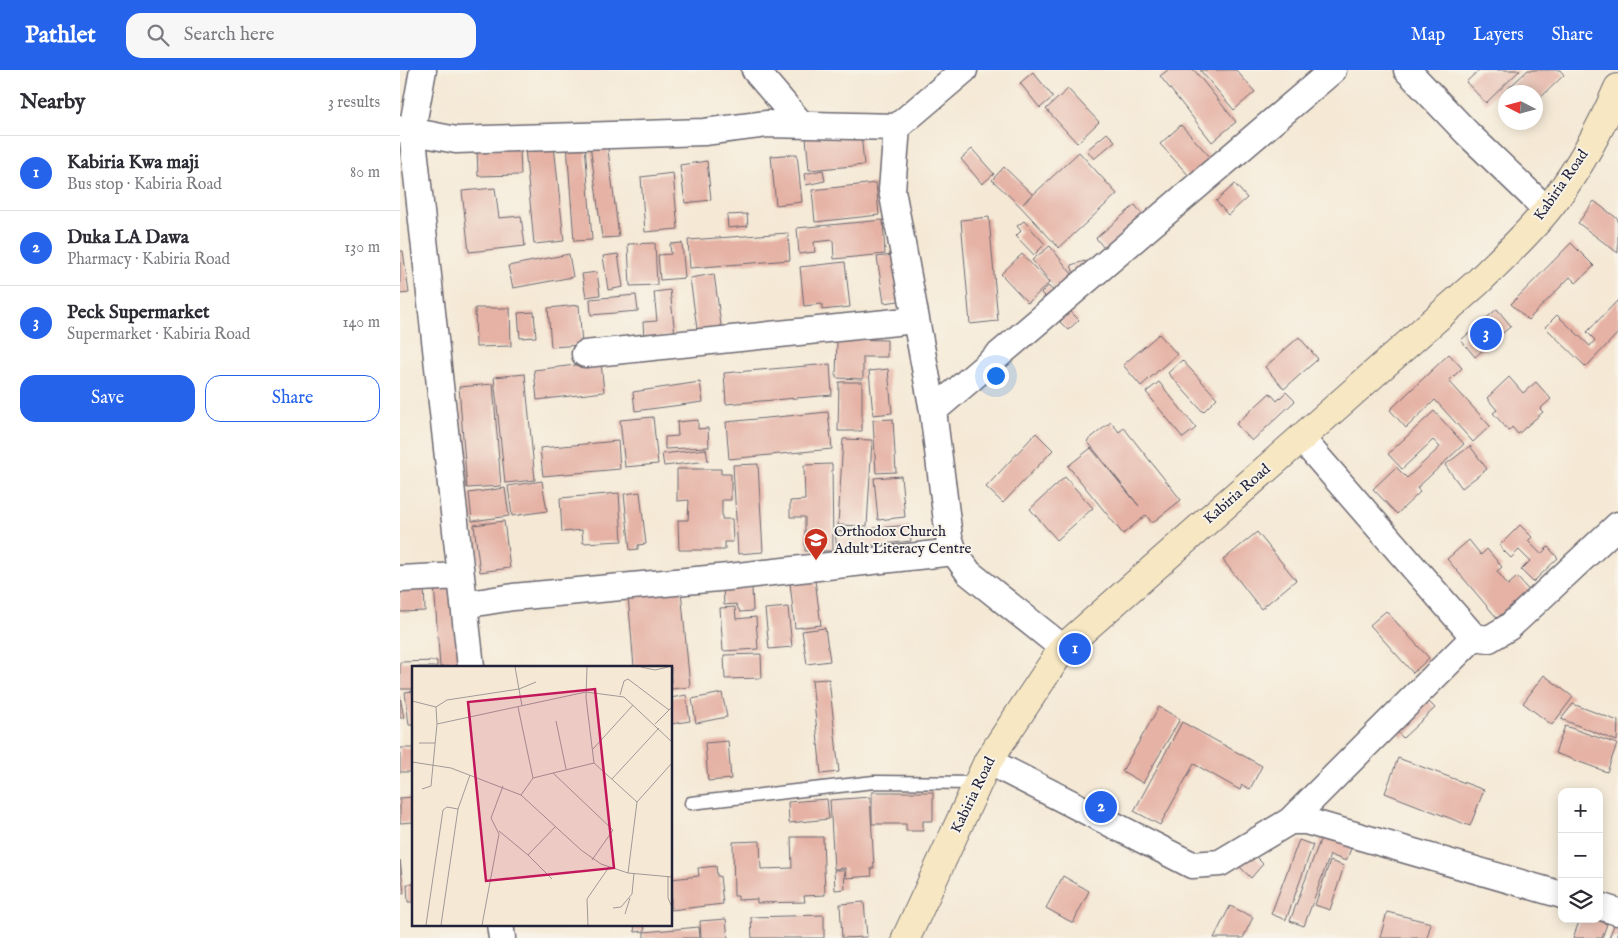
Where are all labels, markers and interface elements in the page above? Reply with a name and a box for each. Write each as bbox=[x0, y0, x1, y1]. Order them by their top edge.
search box bbox=[126, 13, 476, 58]
text: Pathlet bbox=[25, 20, 96, 51]
icon: search bbox=[144, 21, 172, 49]
text: Search here bbox=[184, 23, 274, 47]
text: Map bbox=[1411, 24, 1445, 47]
text: Layers bbox=[1473, 24, 1524, 47]
text: Share bbox=[1552, 24, 1593, 47]
north arrow bbox=[1498, 85, 1543, 130]
text: Nearby bbox=[20, 89, 85, 116]
text: 3 results bbox=[328, 93, 380, 113]
street label: Kabiria Road bbox=[1530, 145, 1593, 224]
text: Kabiria Kwa maji bbox=[67, 151, 199, 175]
text: 1 bbox=[33, 163, 39, 183]
text: 80 m bbox=[350, 163, 380, 183]
text: Bus stop · Kabiria Road bbox=[67, 175, 222, 195]
text: Duka LA Dawa bbox=[67, 226, 189, 250]
text: 2 bbox=[32, 238, 40, 258]
text: 130 m bbox=[344, 238, 380, 258]
text: Pharmacy · Kabiria Road bbox=[67, 250, 230, 270]
text: Peck Supermarket bbox=[67, 301, 210, 325]
text: 3 bbox=[33, 313, 39, 333]
text: 140 m bbox=[342, 313, 380, 333]
pin: 3 bbox=[1470, 315, 1502, 353]
text: Supermarket · Kabiria Road bbox=[67, 325, 250, 345]
your location bbox=[983, 363, 1009, 389]
button: Save bbox=[20, 375, 195, 422]
button: Share bbox=[205, 375, 380, 422]
street label: Kabiria Road bbox=[1200, 459, 1275, 528]
place label: Orthodox Church Adult Literacy Centre bbox=[833, 522, 971, 558]
school or university icon: Orthodox Church Adult Literacy Centre bbox=[803, 527, 829, 561]
pin: 1 bbox=[1059, 630, 1091, 668]
inset map bbox=[412, 666, 672, 926]
street label: Kabiria Road bbox=[946, 753, 1000, 836]
pin: 2 bbox=[1085, 788, 1117, 826]
map controls bbox=[1558, 788, 1603, 923]
button: + bbox=[1558, 788, 1603, 833]
button: − bbox=[1558, 833, 1603, 878]
button: layers bbox=[1558, 878, 1603, 923]

